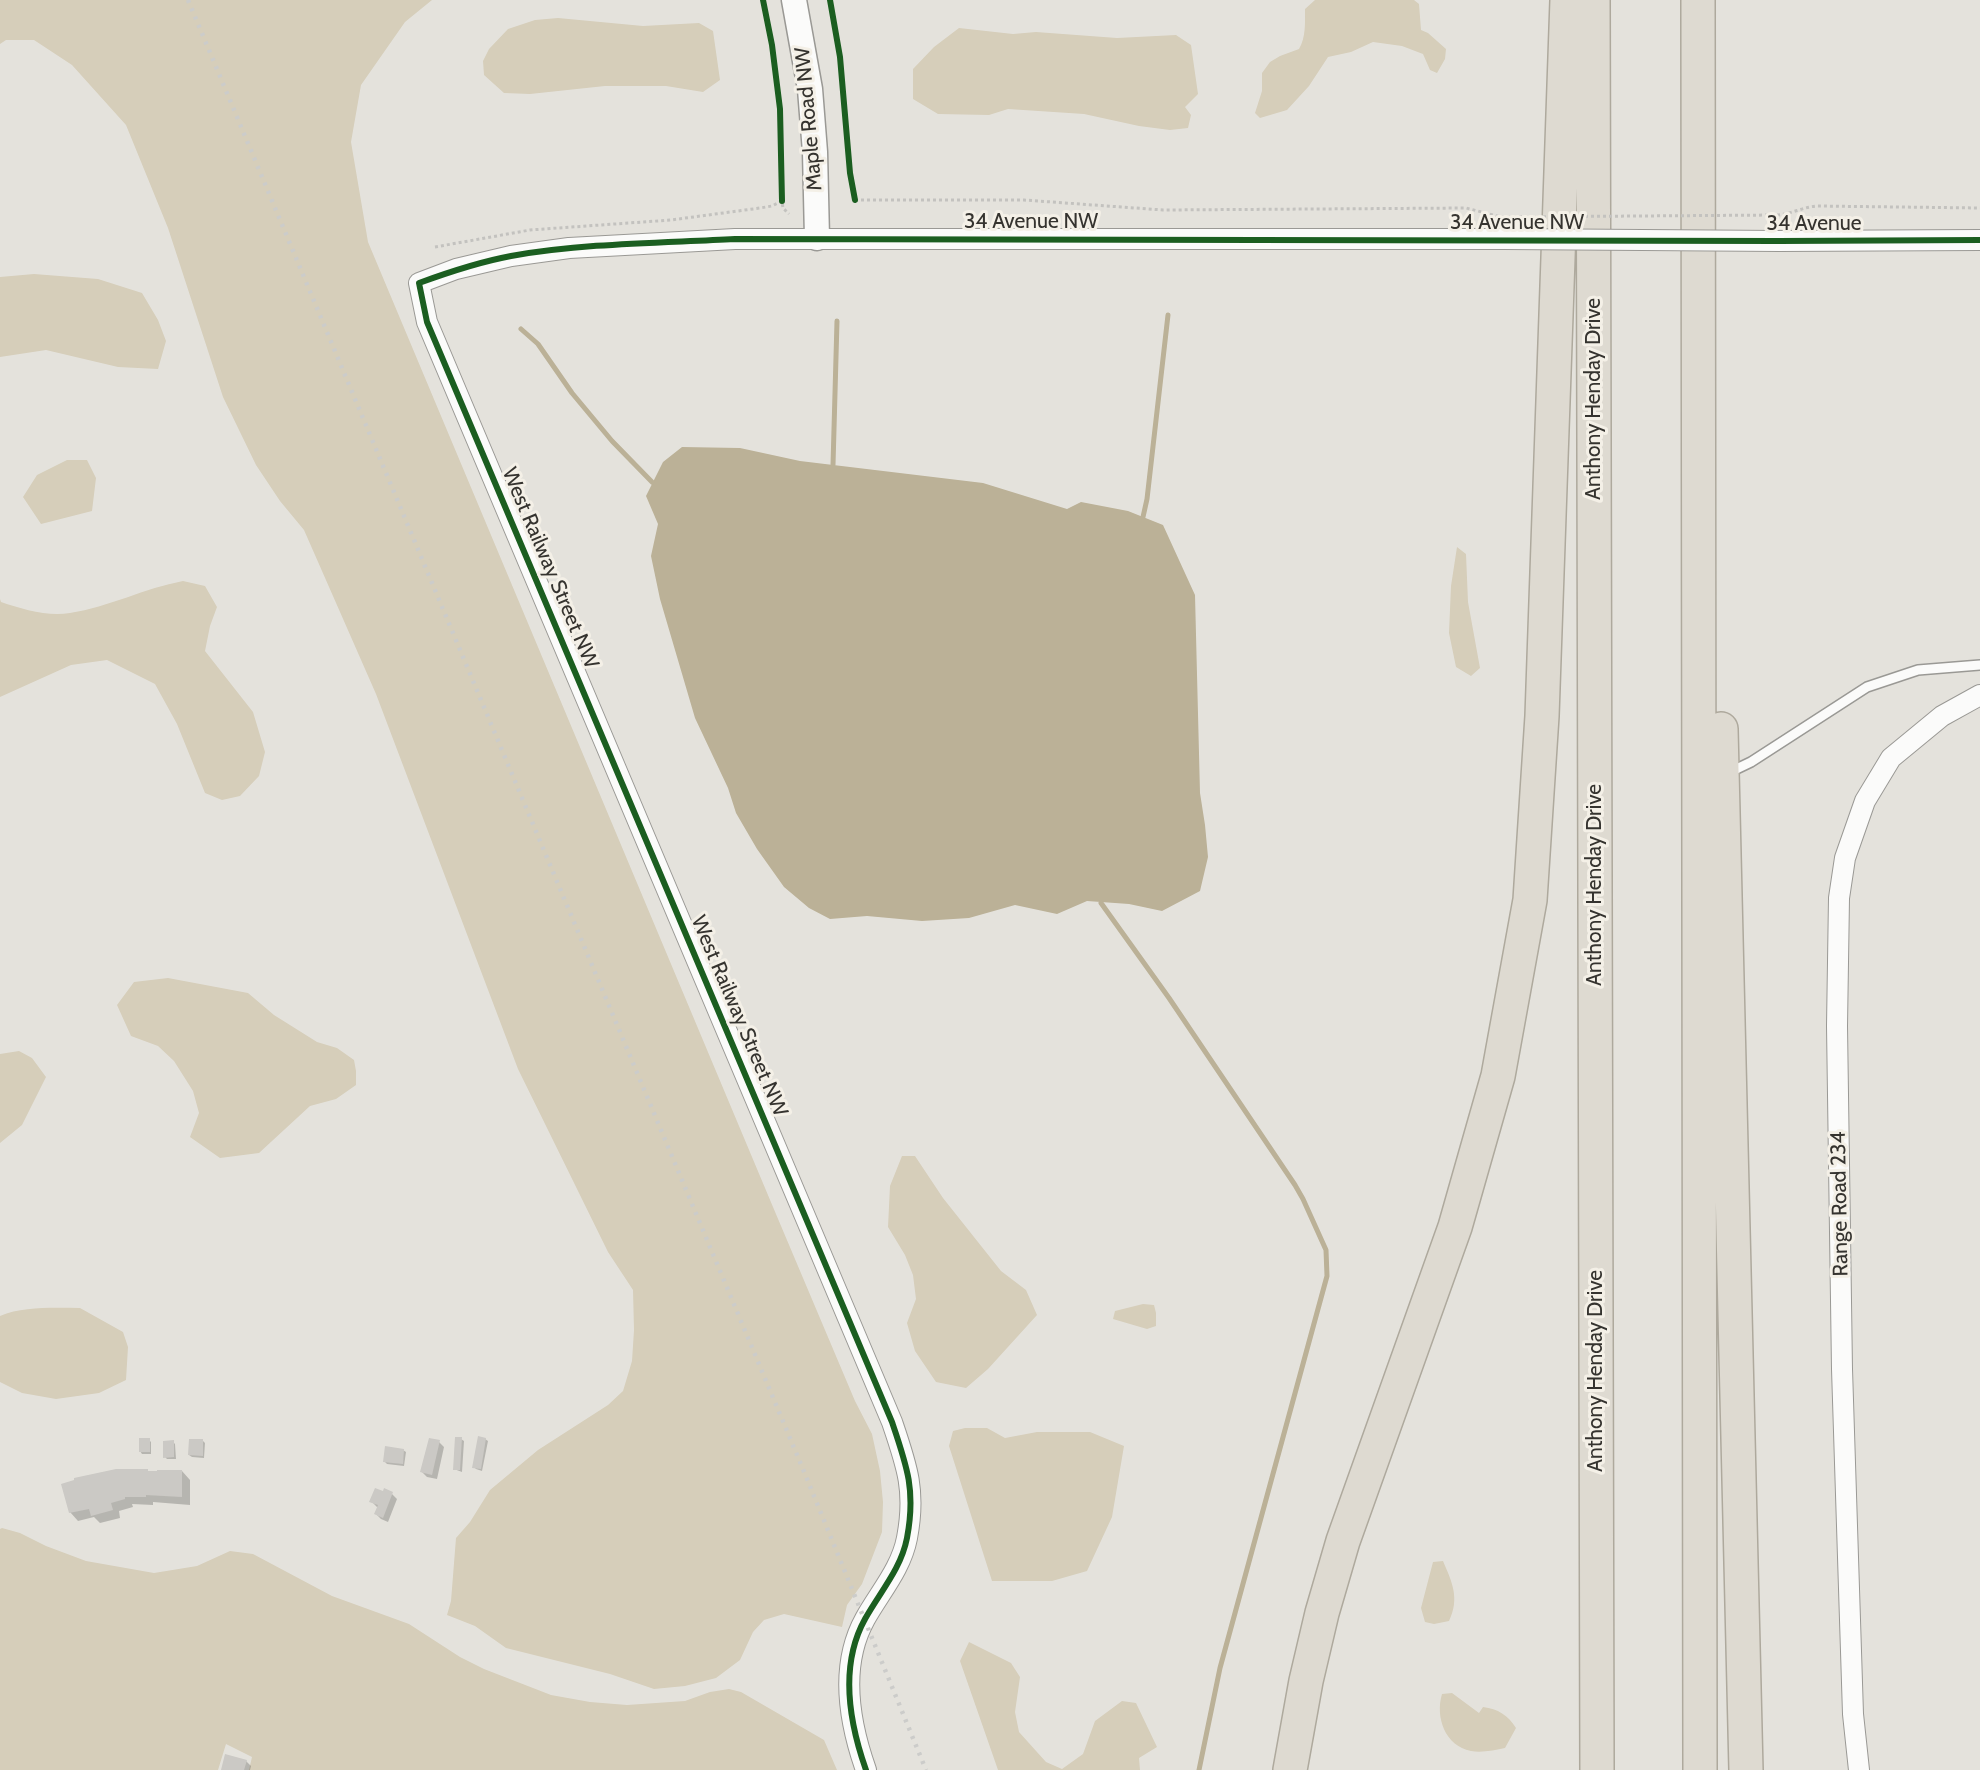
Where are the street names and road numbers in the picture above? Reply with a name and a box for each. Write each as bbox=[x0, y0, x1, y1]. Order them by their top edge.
street label: Maple Road NW bbox=[790, 46, 828, 192]
street label: 34 Avenue NW bbox=[964, 209, 1098, 235]
street label: 34 Avenue NW bbox=[1450, 210, 1584, 236]
street label: 34 Avenue bbox=[1767, 211, 1861, 237]
street label: Anthony Henday Drive bbox=[1581, 298, 1607, 500]
street label: West Railway Street NW bbox=[496, 464, 604, 672]
street label: Anthony Henday Drive bbox=[1582, 784, 1608, 986]
street label: West Railway Street NW bbox=[685, 912, 793, 1120]
street label: Range Road 234 bbox=[1826, 1131, 1854, 1277]
street label: Anthony Henday Drive bbox=[1583, 1270, 1609, 1472]

